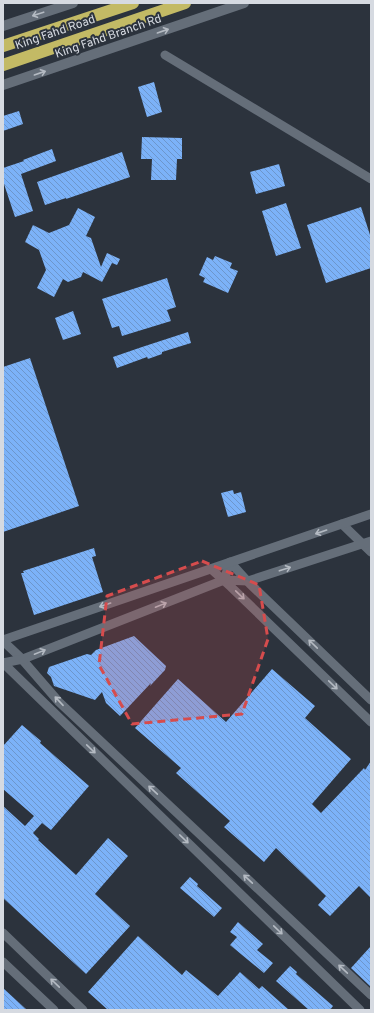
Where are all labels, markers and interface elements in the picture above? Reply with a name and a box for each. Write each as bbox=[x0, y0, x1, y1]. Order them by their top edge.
one-way arrow bbox=[33, 11, 45, 19]
street label: King Fahd Branch Rd bbox=[53, 11, 164, 63]
street label: King Fahd Road bbox=[13, 12, 98, 54]
one-way arrow bbox=[157, 26, 169, 34]
one-way arrow bbox=[34, 68, 46, 76]
one-way arrow bbox=[315, 528, 327, 536]
one-way arrow bbox=[278, 565, 291, 572]
one-way arrow bbox=[235, 590, 245, 600]
one-way arrow bbox=[155, 600, 167, 608]
one-way arrow bbox=[99, 602, 112, 609]
one-way arrow bbox=[308, 639, 318, 649]
one-way arrow bbox=[34, 648, 46, 656]
one-way arrow bbox=[328, 680, 338, 690]
one-way arrow bbox=[54, 696, 64, 706]
one-way arrow bbox=[86, 744, 96, 754]
one-way arrow bbox=[149, 786, 159, 795]
one-way arrow bbox=[179, 834, 189, 844]
one-way arrow bbox=[243, 875, 253, 884]
one-way arrow bbox=[272, 925, 282, 934]
one-way arrow bbox=[338, 964, 348, 973]
one-way arrow bbox=[50, 978, 60, 988]

